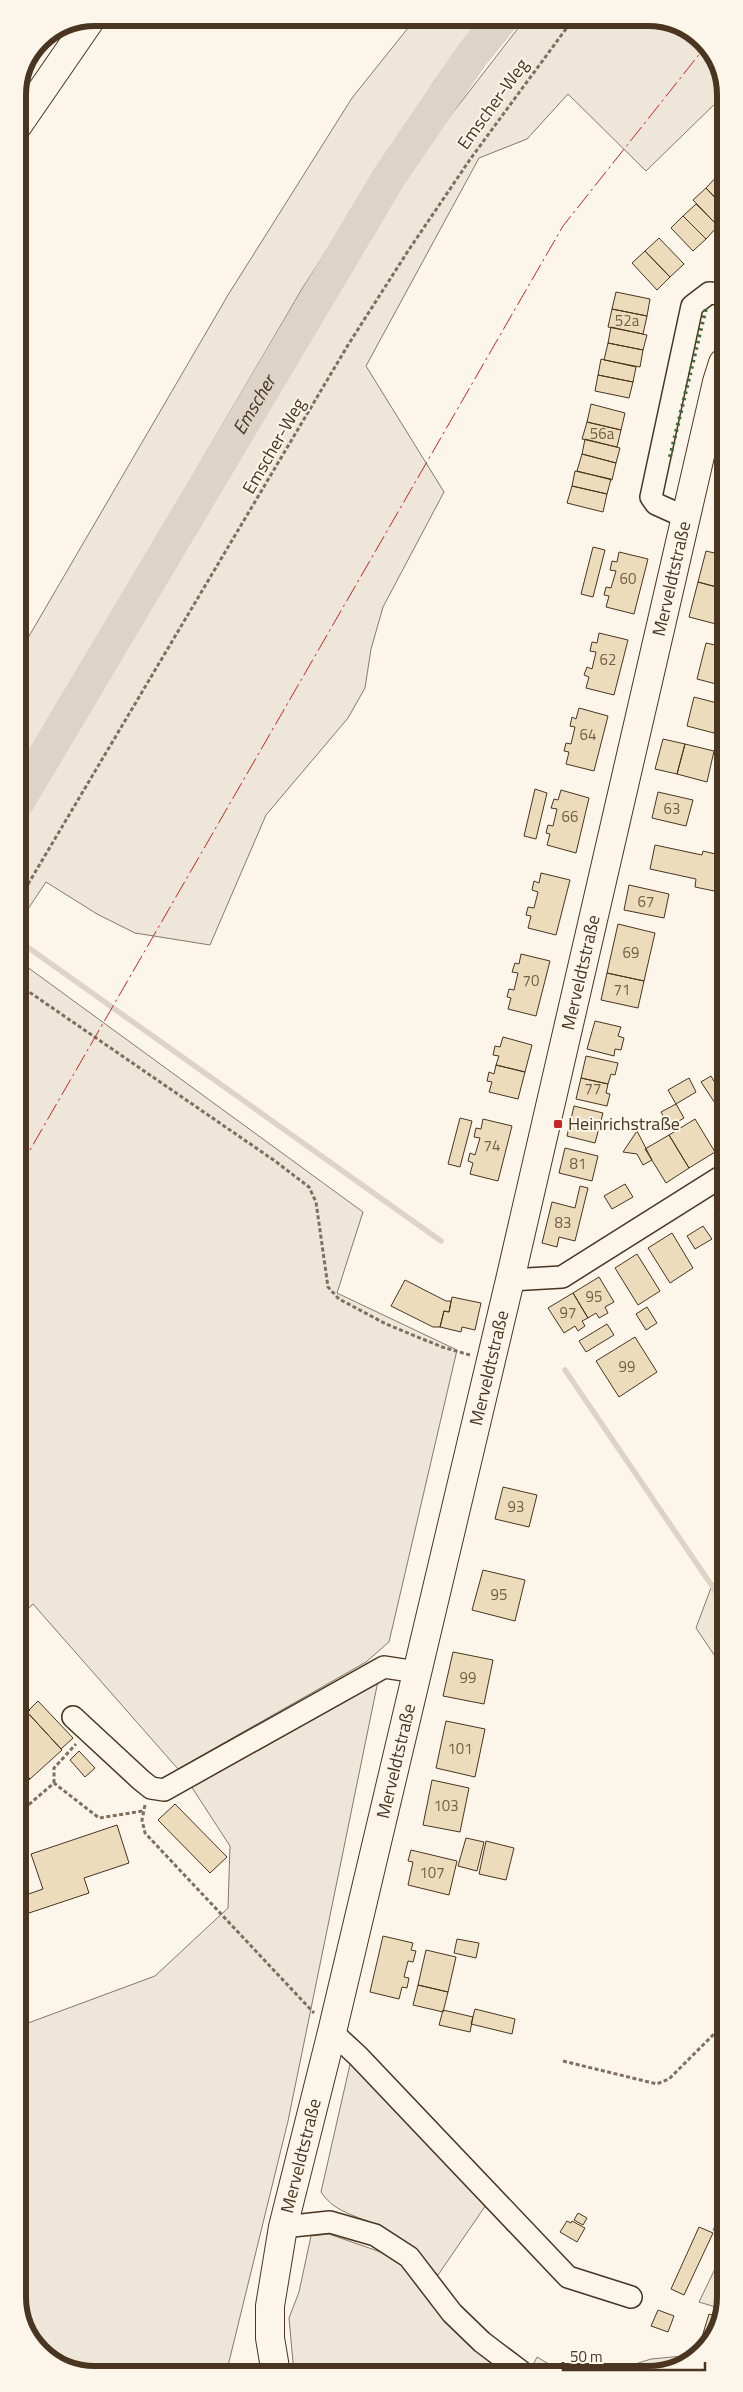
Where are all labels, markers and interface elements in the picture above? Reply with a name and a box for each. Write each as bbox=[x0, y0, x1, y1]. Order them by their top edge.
street label: Emscher-Weg bbox=[450, 53, 535, 155]
house number: 52a bbox=[615, 309, 640, 332]
water label: Emscher bbox=[224, 368, 283, 440]
street label: Emscher-Weg bbox=[235, 393, 312, 499]
house number: 56a bbox=[590, 422, 615, 445]
street label: Merveldtstraße bbox=[645, 518, 697, 639]
house number: 60 bbox=[620, 567, 636, 590]
house number: 62 bbox=[600, 648, 616, 671]
house number: 64 bbox=[580, 723, 596, 746]
house number: 63 bbox=[664, 797, 680, 820]
house number: 66 bbox=[562, 805, 578, 828]
house number: 67 bbox=[638, 890, 654, 913]
street label: Merveldtstraße bbox=[554, 912, 607, 1033]
house number: 69 bbox=[623, 941, 639, 964]
house number: 70 bbox=[523, 969, 539, 992]
house number: 71 bbox=[614, 978, 630, 1001]
house number: 77 bbox=[585, 1077, 601, 1100]
place label: Heinrichstraße bbox=[568, 1110, 680, 1137]
marker: Heinrichstraße bbox=[552, 1118, 564, 1130]
house number: 74 bbox=[484, 1134, 500, 1157]
house number: 81 bbox=[570, 1152, 586, 1175]
house number: 83 bbox=[555, 1211, 571, 1234]
house number: 95 bbox=[586, 1285, 602, 1308]
house number: 97 bbox=[560, 1301, 576, 1324]
street label: Merveldtstraße bbox=[462, 1308, 515, 1428]
house number: 99 bbox=[619, 1355, 635, 1378]
house number: 93 bbox=[508, 1495, 524, 1518]
house number: 95 bbox=[491, 1583, 507, 1606]
house number: 99 bbox=[460, 1666, 476, 1689]
street label: Merveldtstraße bbox=[369, 1701, 422, 1821]
house number: 101 bbox=[447, 1737, 473, 1760]
house number: 103 bbox=[433, 1794, 459, 1817]
house number: 107 bbox=[419, 1861, 445, 1884]
street label: Merveldtstraße bbox=[273, 2095, 328, 2216]
scale bar bbox=[563, 2340, 706, 2372]
text: 50 m bbox=[570, 2345, 603, 2368]

